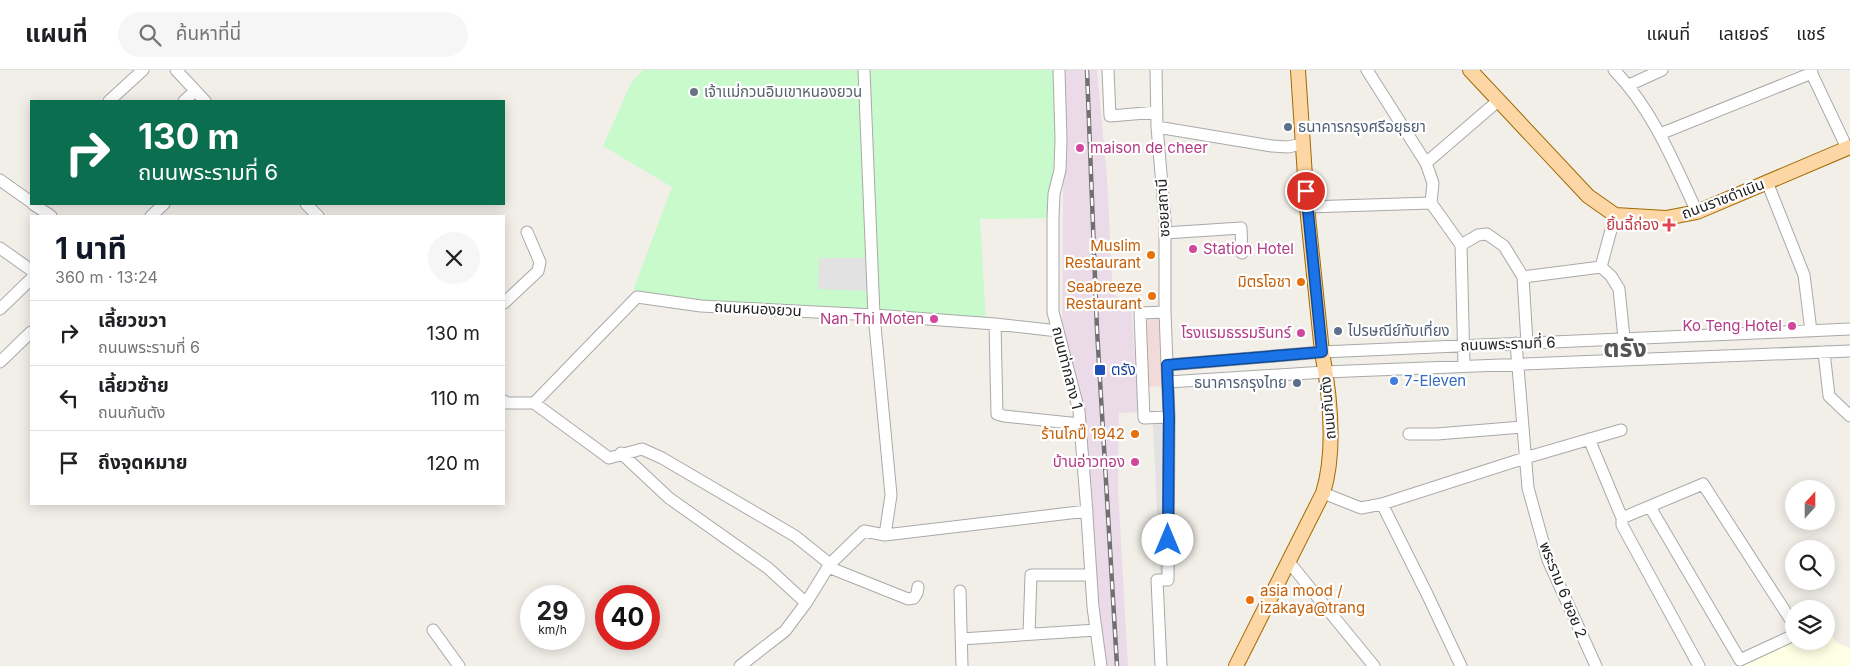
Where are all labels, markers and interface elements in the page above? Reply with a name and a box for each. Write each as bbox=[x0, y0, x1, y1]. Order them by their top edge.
search box bbox=[118, 12, 468, 57]
text: แผนที่ bbox=[25, 19, 88, 48]
icon: search bbox=[136, 21, 164, 49]
text: ค้นหาที่นี่ bbox=[176, 22, 241, 45]
text: แผนที่ bbox=[1646, 23, 1690, 44]
text: เลเยอร์ bbox=[1718, 23, 1768, 44]
text: แชร์ bbox=[1796, 23, 1825, 44]
place label: เจ้าเเม่กวนอิมเขาหนองยวน bbox=[704, 82, 862, 101]
marker: เจ้าเเม่กวนอิมเขาหนองยวน bbox=[688, 86, 700, 98]
text: 130 m bbox=[138, 115, 240, 157]
place label: ธนาคารกรุงศรีอยุธยา bbox=[1298, 117, 1426, 136]
icon: right bbox=[55, 120, 120, 185]
marker: ธนาคารกรุงศรีอยุธยา bbox=[1282, 121, 1294, 133]
place label: maison de cheer bbox=[1090, 138, 1208, 157]
marker: maison de cheer bbox=[1074, 142, 1086, 154]
text: ถนนพระรามที่ 6 bbox=[138, 159, 278, 185]
pin bbox=[1285, 170, 1327, 212]
street label: ถนนราชดำเนิน bbox=[1679, 174, 1767, 223]
icon: arrive bbox=[1292, 177, 1320, 205]
street label: ซอยสถานี bbox=[1151, 178, 1174, 238]
place label: ยิ้นฉี้ถ่อง bbox=[1606, 214, 1659, 234]
marker: ยิ้นฉี้ถ่อง bbox=[1663, 219, 1675, 231]
text: 1 นาที bbox=[55, 230, 127, 266]
button: close bbox=[428, 232, 480, 284]
place label: Muslim Restaurant bbox=[1065, 236, 1141, 272]
place label: Station Hotel bbox=[1203, 239, 1294, 258]
marker: Station Hotel bbox=[1187, 243, 1199, 255]
marker: Muslim Restaurant bbox=[1145, 249, 1157, 261]
text: 360 m · 13:24 bbox=[55, 267, 158, 287]
place label: มิตรโอชา bbox=[1238, 272, 1291, 291]
marker: มิตรโอชา bbox=[1295, 276, 1307, 288]
place label: Seabreeze Restaurant bbox=[1066, 277, 1142, 313]
marker: Seabreeze Restaurant bbox=[1146, 290, 1158, 302]
street label: ถนนหนองยวน bbox=[714, 297, 802, 320]
text: เลี้ยวขวา bbox=[98, 309, 167, 332]
place label: Nan Thi Moten bbox=[820, 309, 924, 328]
marker: Nan Thi Moten bbox=[928, 313, 940, 325]
place label: Ko Teng Hotel bbox=[1682, 316, 1782, 335]
icon: right bbox=[55, 319, 83, 347]
place label: ไปรษณีย์ทับเที่ยง bbox=[1347, 320, 1450, 340]
marker: Ko Teng Hotel bbox=[1786, 320, 1798, 332]
text: 130 m bbox=[427, 322, 480, 345]
place label: โรงแรมธรรมรินทร์ bbox=[1181, 323, 1292, 342]
street label: ถนนท่ากลาง 1 bbox=[1048, 324, 1087, 411]
marker: ไปรษณีย์ทับเที่ยง bbox=[1332, 325, 1344, 337]
marker: โรงแรมธรรมรินทร์ bbox=[1295, 327, 1307, 339]
street label: ถนนพระรามที่ 6 bbox=[1460, 331, 1556, 355]
district label: ตรัง bbox=[1603, 333, 1647, 363]
text: ถนนพระรามที่ 6 bbox=[98, 337, 200, 357]
place label: ตรัง bbox=[1111, 360, 1136, 379]
marker: ตรัง bbox=[1093, 363, 1107, 377]
place label: 7-Eleven bbox=[1404, 371, 1466, 390]
place label: ธนาคารกรุงไทย bbox=[1194, 373, 1287, 392]
text: เลี้ยวซ้าย bbox=[98, 374, 169, 397]
marker: 7-Eleven bbox=[1388, 375, 1400, 387]
street label: ถนนกันตัง bbox=[1315, 376, 1340, 440]
marker: ธนาคารกรุงไทย bbox=[1291, 377, 1303, 389]
icon: left bbox=[55, 384, 83, 412]
text: 110 m bbox=[431, 387, 480, 410]
text: ถนนกันตัง bbox=[98, 402, 165, 422]
place label: ร้านโกปี๊ 1942 bbox=[1041, 423, 1125, 443]
marker: ร้านโกปี๊ 1942 bbox=[1129, 428, 1141, 440]
icon: arrive bbox=[55, 449, 83, 477]
text: ถึงจุดหมาย bbox=[98, 451, 188, 474]
text: 120 m bbox=[427, 452, 480, 475]
place label: บ้านอ่าวทอง bbox=[1053, 452, 1125, 471]
marker: บ้านอ่าวทอง bbox=[1129, 456, 1141, 468]
north arrow bbox=[1785, 480, 1835, 530]
map controls bbox=[1785, 480, 1835, 650]
position arrow bbox=[1141, 513, 1193, 565]
street label: พระราม 6 ซอย 2 bbox=[1535, 539, 1591, 641]
button: search bbox=[1785, 540, 1835, 590]
place label: asia mood / izakaya@trang bbox=[1260, 581, 1365, 617]
speed limit sign: 40 bbox=[595, 585, 660, 650]
marker: asia mood / izakaya@trang bbox=[1244, 594, 1256, 606]
text: 29 bbox=[537, 596, 568, 626]
button: layers bbox=[1785, 600, 1835, 650]
text: km/h bbox=[538, 622, 567, 637]

